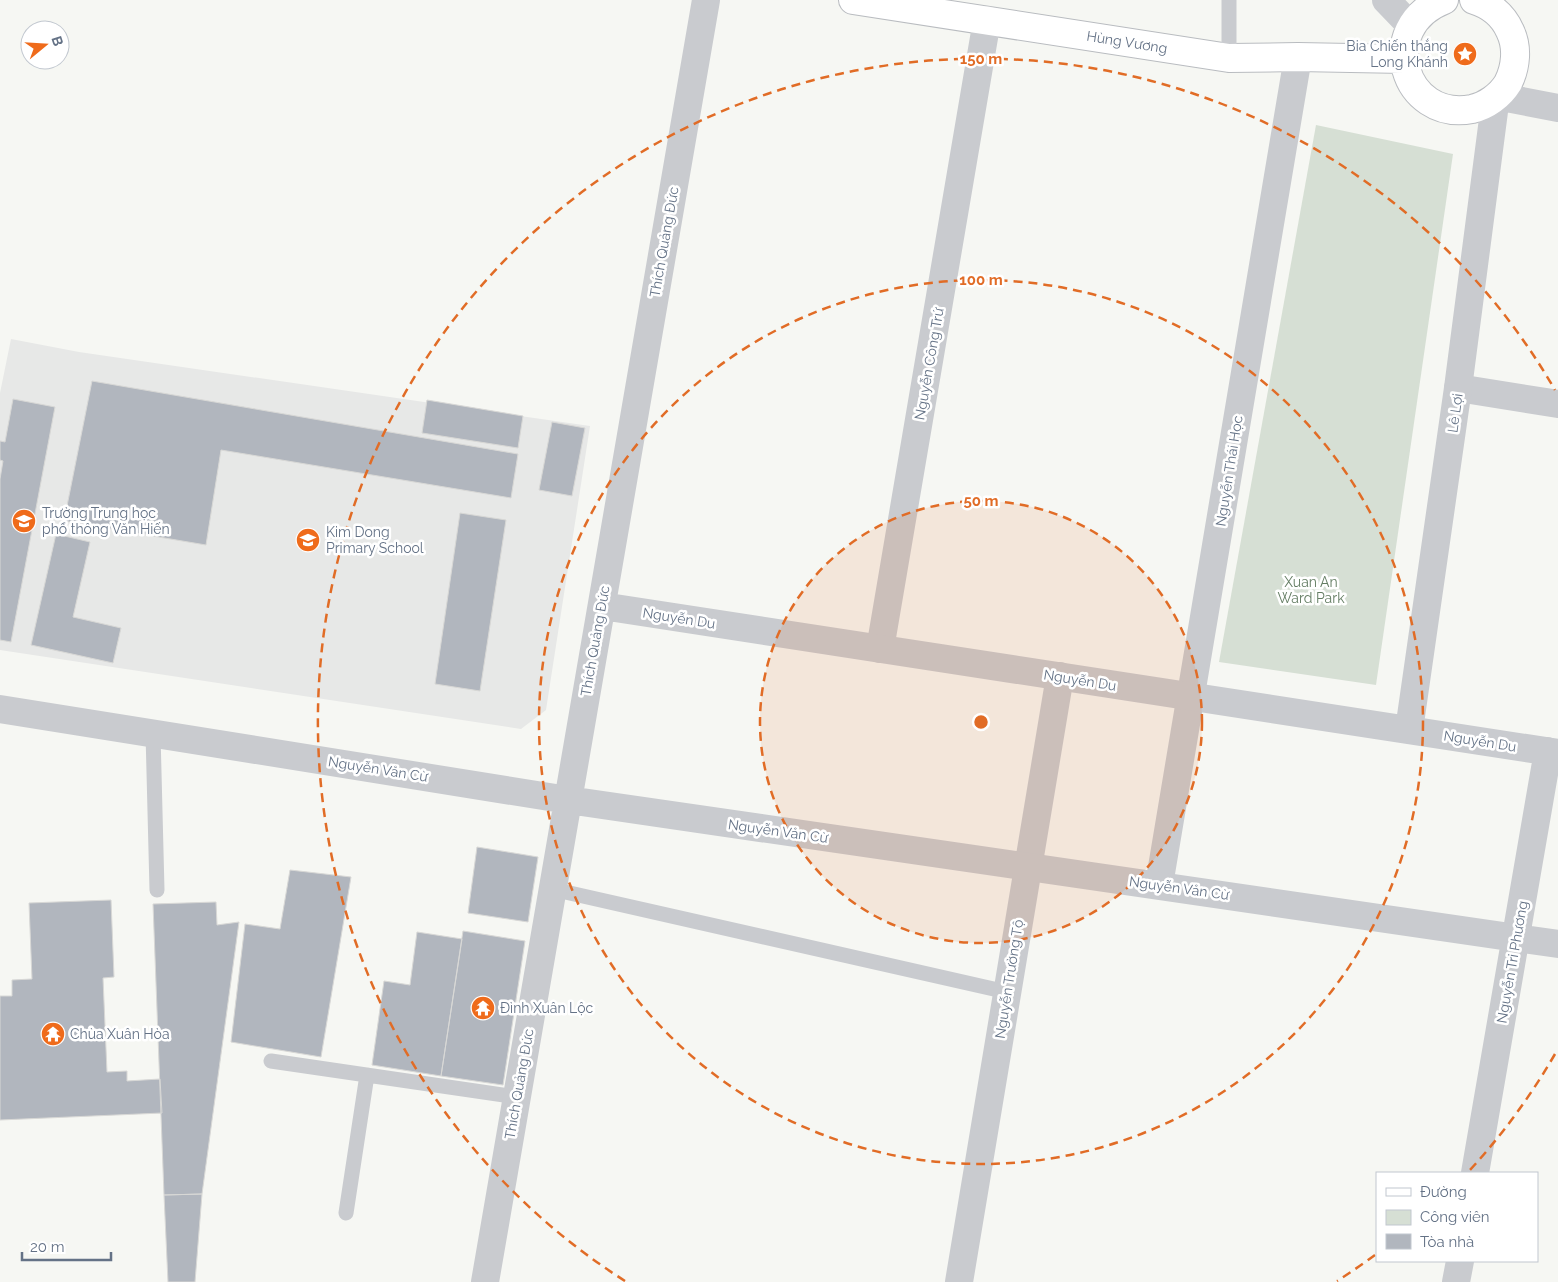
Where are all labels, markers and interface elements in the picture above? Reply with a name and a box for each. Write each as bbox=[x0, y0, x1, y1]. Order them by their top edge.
north arrow bbox=[20, 20, 70, 70]
street label: Hùng Vương bbox=[1085, 28, 1169, 56]
text: B bbox=[48, 34, 67, 48]
place label: Bia Chiến thắng Long Khánh bbox=[1346, 38, 1448, 70]
place icon: Bia Chiến thắng Long Khánh bbox=[1452, 41, 1478, 67]
text: 150 m bbox=[960, 50, 1002, 68]
street label: Thích Quảng Đức bbox=[646, 185, 682, 299]
text: 100 m bbox=[959, 271, 1003, 289]
street label: Nguyễn Công Trứ bbox=[911, 306, 947, 421]
street label: Lê Lợi bbox=[1444, 392, 1466, 434]
street label: Nguyễn Thái Học bbox=[1212, 414, 1246, 528]
text: 50 m bbox=[963, 492, 999, 510]
place label: Trường Trung học phổ thông Văn Hiến bbox=[42, 505, 170, 537]
school or university icon: Trường Trung học phổ thông Văn Hiến bbox=[11, 508, 37, 534]
place label: Kim Dong Primary School bbox=[326, 524, 424, 556]
school or university icon: Kim Dong Primary School bbox=[295, 527, 321, 553]
park label: Xuan An Ward Park bbox=[1277, 574, 1345, 606]
street label: Thích Quảng Đức bbox=[577, 584, 613, 698]
street label: Nguyễn Du bbox=[641, 604, 717, 632]
street label: Nguyễn Du bbox=[1042, 666, 1118, 694]
centre of rings bbox=[972, 713, 990, 731]
street label: Nguyễn Du bbox=[1442, 727, 1518, 755]
street label: Nguyễn Văn Cừ bbox=[327, 753, 430, 785]
street label: Nguyễn Văn Cừ bbox=[727, 816, 830, 846]
street label: Nguyễn Văn Cừ bbox=[1128, 873, 1231, 903]
street label: Nguyễn Tri Phương bbox=[1493, 900, 1531, 1024]
street label: Nguyễn Trường Tộ bbox=[992, 918, 1026, 1040]
temple icon: Đình Xuân Lộc bbox=[470, 995, 496, 1021]
place label: Đình Xuân Lộc bbox=[500, 1000, 594, 1016]
temple icon: Chùa Xuân Hòa bbox=[40, 1021, 66, 1047]
place label: Chùa Xuân Hòa bbox=[70, 1026, 170, 1042]
street label: Thích Quảng Đức bbox=[501, 1027, 537, 1141]
legend bbox=[1376, 1172, 1538, 1262]
text: Đường bbox=[1420, 1183, 1467, 1201]
text: Công viên bbox=[1420, 1208, 1489, 1226]
scale bar bbox=[22, 1230, 111, 1262]
text: Tòa nhà bbox=[1420, 1233, 1474, 1251]
text: 20 m bbox=[30, 1238, 65, 1256]

